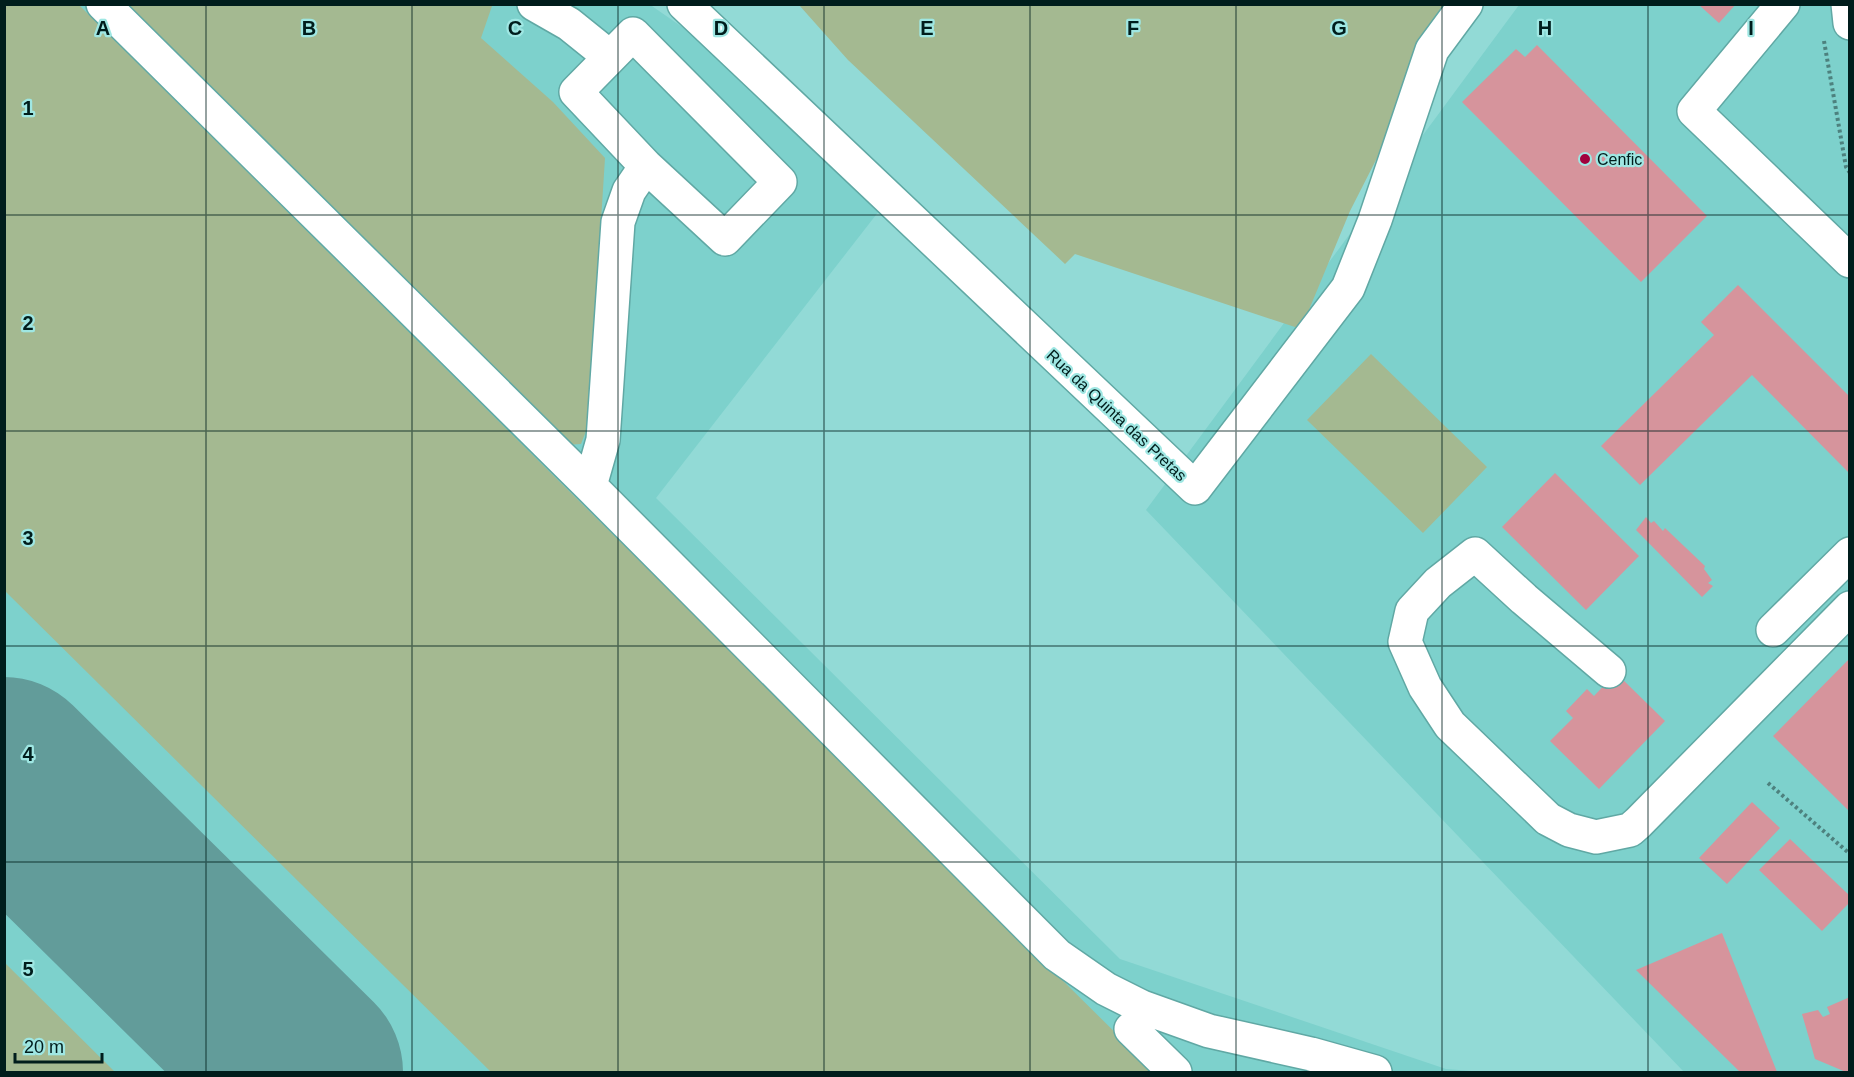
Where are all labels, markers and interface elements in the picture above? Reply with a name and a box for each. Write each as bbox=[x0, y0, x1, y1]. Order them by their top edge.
text: A bbox=[96, 17, 110, 39]
text: B bbox=[302, 17, 316, 39]
text: C bbox=[508, 17, 522, 39]
text: D bbox=[714, 17, 728, 39]
text: E bbox=[920, 17, 934, 39]
text: F bbox=[1127, 17, 1139, 39]
text: G bbox=[1331, 17, 1347, 39]
text: H bbox=[1538, 17, 1552, 39]
text: I bbox=[1748, 17, 1754, 39]
text: 1 bbox=[22, 97, 34, 119]
place label: Cenfic bbox=[1597, 151, 1642, 168]
marker: Cenfic bbox=[1578, 152, 1592, 166]
text: 2 bbox=[22, 312, 34, 334]
street label: Rua da Quinta das Pretas bbox=[1044, 346, 1190, 484]
text: 3 bbox=[22, 527, 34, 549]
text: 4 bbox=[22, 743, 34, 765]
text: 5 bbox=[22, 958, 34, 980]
scale bar bbox=[15, 1026, 102, 1064]
text: 20 m bbox=[24, 1037, 64, 1057]

